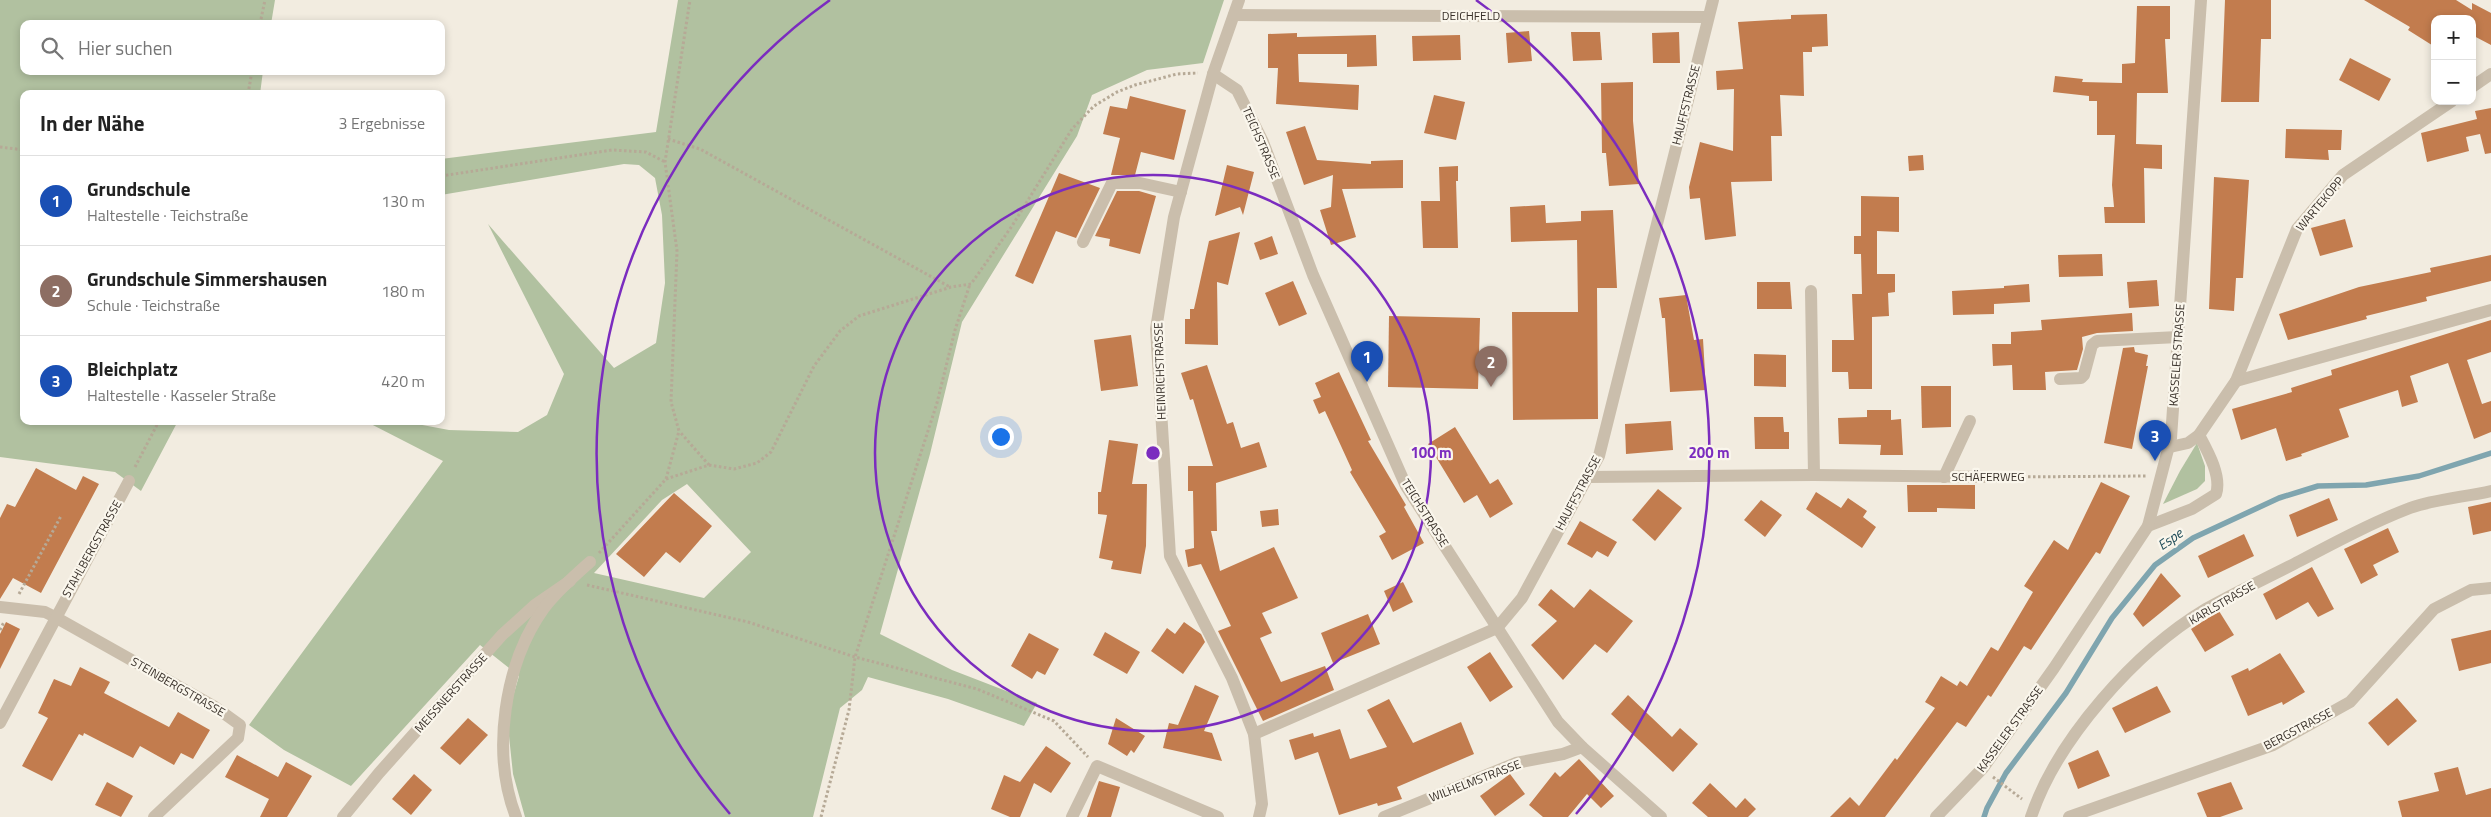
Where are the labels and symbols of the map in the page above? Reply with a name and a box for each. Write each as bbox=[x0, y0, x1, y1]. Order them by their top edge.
street label: DEICHFELD bbox=[1442, 6, 1500, 25]
street label: HAUFFSTRASSE bbox=[1666, 62, 1705, 147]
street label: TEICHSTRASSE bbox=[1238, 103, 1285, 182]
street label: WARTEKOPP bbox=[2291, 172, 2348, 235]
street label: KASSELER STRASSE bbox=[2163, 303, 2190, 407]
street label: HEINRICHSTRASSE bbox=[1148, 322, 1171, 420]
pin: 1 bbox=[1351, 341, 1383, 382]
pin: 2 bbox=[1475, 346, 1507, 387]
pin: 3 bbox=[2139, 420, 2171, 461]
your location bbox=[988, 424, 1014, 450]
text: 100 m bbox=[1410, 441, 1452, 464]
text: 200 m bbox=[1688, 441, 1730, 464]
centre of rings bbox=[1144, 444, 1162, 462]
street label: HAUFFSTRASSE bbox=[1550, 452, 1605, 534]
street label: SCHÄFERWEG bbox=[1951, 467, 2025, 486]
street label: TEICHSTRASSE bbox=[1397, 475, 1454, 551]
street label: STAHLBERGSTRASSE bbox=[57, 496, 126, 601]
water label: Espe bbox=[2153, 522, 2188, 555]
street label: KARLSTRASSE bbox=[2185, 576, 2259, 629]
street label: MEISSNERSTRASSE bbox=[410, 648, 492, 737]
street label: STEINBERGSTRASSE bbox=[128, 652, 229, 722]
street label: KASSELER STRASSE bbox=[1972, 681, 2048, 776]
street label: BERGSTRASSE bbox=[2260, 702, 2336, 755]
street label: WILHELMSTRASSE bbox=[1426, 754, 1524, 807]

